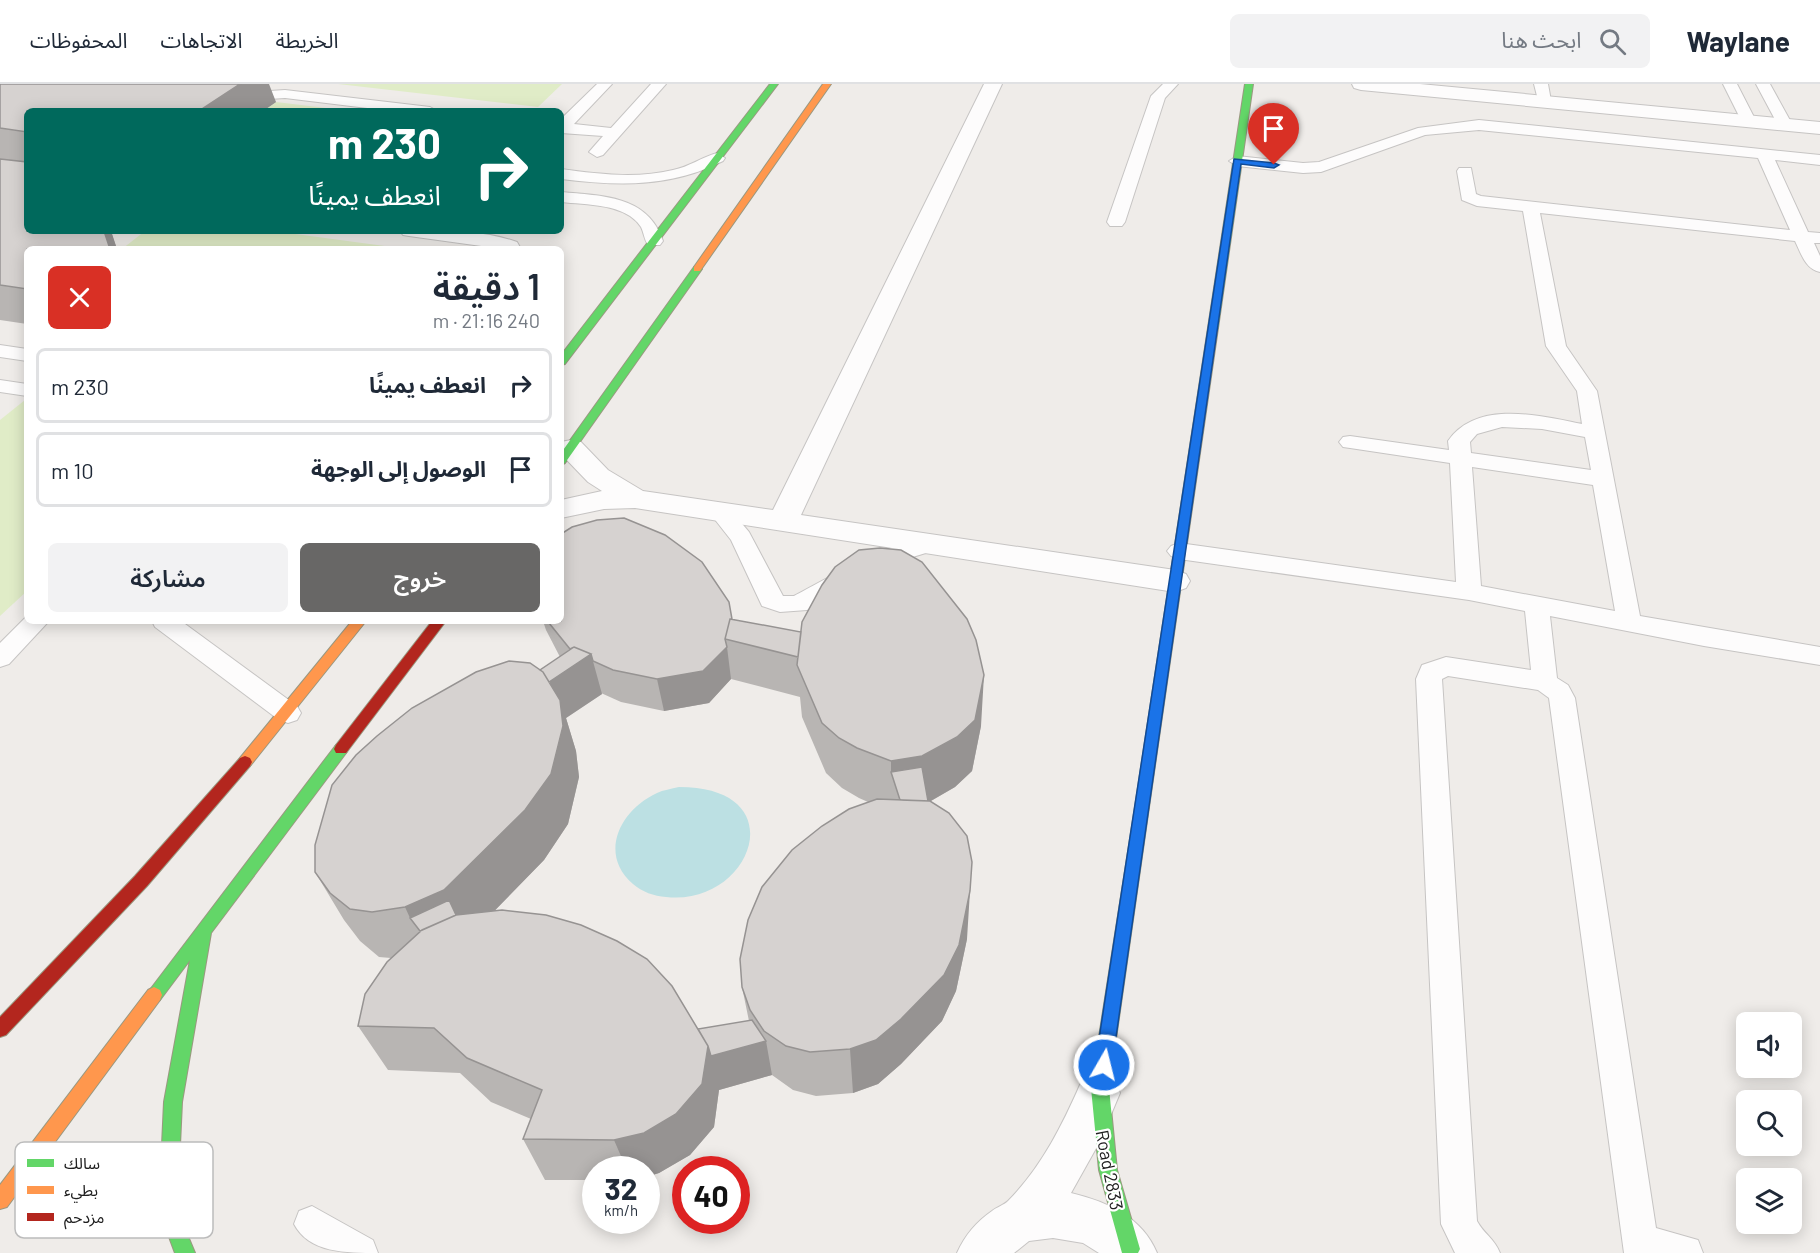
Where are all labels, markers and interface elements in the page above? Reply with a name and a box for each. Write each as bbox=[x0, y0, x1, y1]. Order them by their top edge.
search box bbox=[1230, 14, 1650, 68]
text: Waylane bbox=[1686, 24, 1790, 58]
icon: search bbox=[1596, 25, 1629, 58]
text: ابحث هنا bbox=[1501, 26, 1581, 52]
text: المحفوظات bbox=[30, 27, 127, 52]
text: الاتجاهات bbox=[160, 27, 242, 52]
text: الخريطة bbox=[275, 27, 338, 52]
pin bbox=[1248, 103, 1299, 165]
icon: arrive bbox=[1257, 112, 1290, 145]
text: 230 m bbox=[328, 117, 441, 167]
icon: right bbox=[462, 132, 540, 210]
text: انعطف يمينًا bbox=[308, 178, 441, 210]
text: 1 دقيقة bbox=[433, 264, 540, 307]
button: close bbox=[48, 266, 111, 329]
text: 240 m · 21:16 bbox=[433, 308, 540, 332]
icon: right bbox=[504, 369, 537, 402]
text: انعطف يمينًا bbox=[369, 371, 486, 397]
text: 230 m bbox=[51, 373, 109, 399]
icon: arrive bbox=[504, 453, 537, 486]
text: الوصول إلى الوجهة bbox=[311, 455, 486, 481]
text: 10 m bbox=[51, 457, 94, 483]
button: مشاركة bbox=[48, 543, 288, 612]
button: خروج bbox=[300, 543, 540, 612]
map controls bbox=[1736, 1012, 1802, 1234]
button: sound bbox=[1736, 1012, 1802, 1078]
position arrow bbox=[1072, 1033, 1136, 1097]
button: search bbox=[1736, 1090, 1802, 1156]
street label: Road 2833 bbox=[1091, 1128, 1129, 1212]
legend bbox=[15, 1142, 213, 1238]
text: سالك bbox=[64, 1153, 100, 1172]
speed limit sign: 40 bbox=[672, 1156, 750, 1234]
button: layers bbox=[1736, 1168, 1802, 1234]
text: 32 bbox=[605, 1170, 638, 1206]
text: بطيء bbox=[64, 1180, 98, 1203]
text: km/h bbox=[604, 1201, 638, 1219]
text: مزدحم bbox=[64, 1207, 104, 1230]

